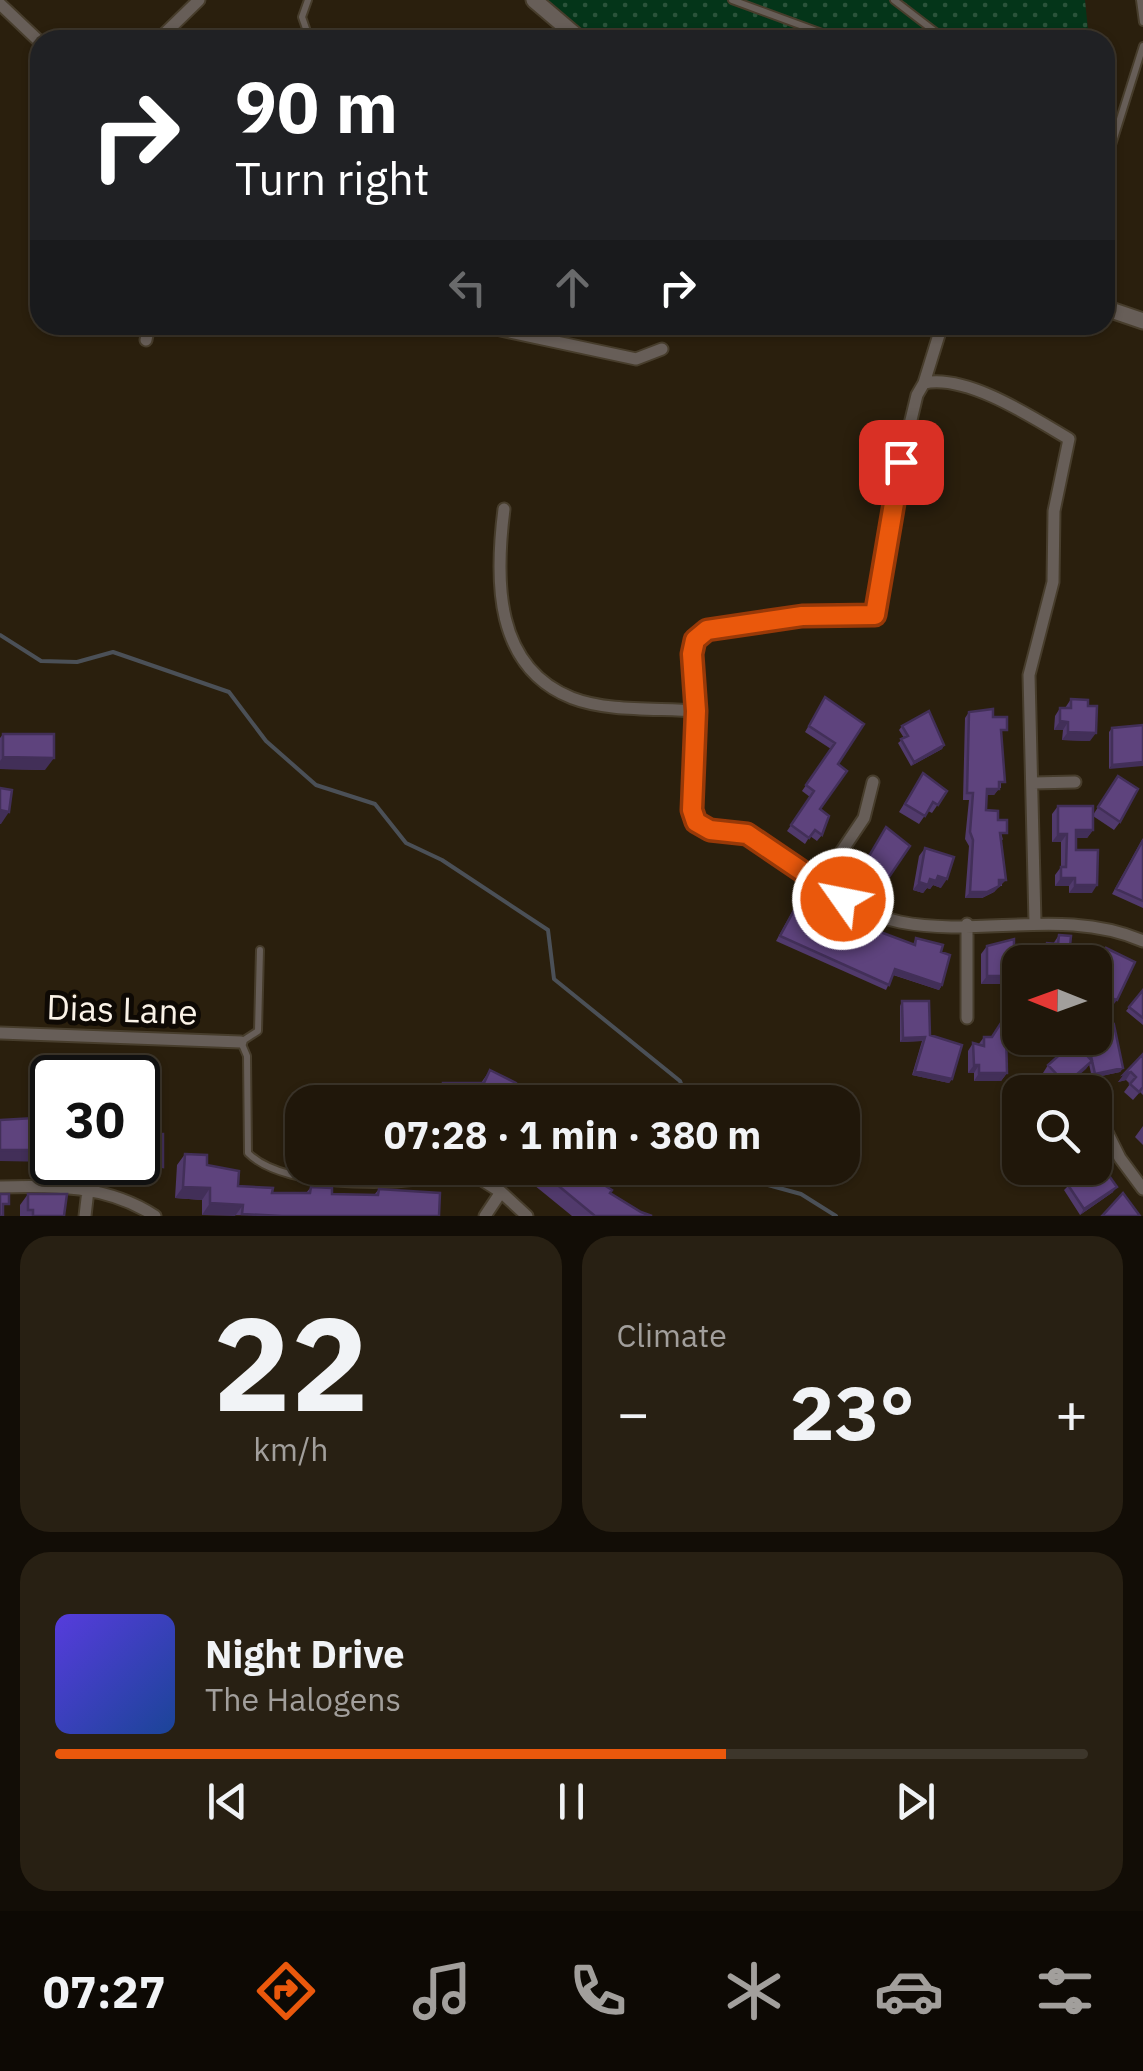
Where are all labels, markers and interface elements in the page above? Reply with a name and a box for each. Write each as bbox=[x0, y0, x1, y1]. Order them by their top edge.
text: 90 m bbox=[235, 61, 398, 152]
icon: right bbox=[70, 70, 200, 200]
text: Turn right bbox=[235, 149, 430, 207]
icon: left bbox=[440, 260, 495, 315]
icon: ahead bbox=[545, 260, 600, 315]
icon: right bbox=[650, 260, 705, 315]
pin bbox=[859, 420, 944, 505]
icon: arrive bbox=[874, 435, 929, 490]
position arrow bbox=[791, 847, 895, 951]
north arrow bbox=[1002, 945, 1112, 1055]
map controls bbox=[1002, 945, 1112, 1185]
street label: Dias Lane bbox=[46, 983, 199, 1035]
speed limit sign: 30 bbox=[30, 1055, 160, 1185]
button: search bbox=[1002, 1075, 1112, 1185]
text: 07:28 · 1 min · 380 m bbox=[384, 1110, 761, 1159]
text: 22 bbox=[213, 1278, 369, 1447]
text: Climate bbox=[617, 1314, 727, 1356]
text: 23° bbox=[790, 1363, 915, 1461]
text: − bbox=[617, 1377, 650, 1448]
text: + bbox=[1055, 1377, 1088, 1448]
text: km/h bbox=[253, 1428, 328, 1470]
text: Night Drive bbox=[205, 1629, 405, 1678]
text: The Halogens bbox=[205, 1678, 401, 1720]
icon: previous bbox=[200, 1774, 255, 1829]
icon: pause bbox=[544, 1774, 599, 1829]
icon: next bbox=[888, 1774, 943, 1829]
icon: directions bbox=[251, 1956, 321, 2026]
icon: music bbox=[407, 1956, 477, 2026]
icon: phone bbox=[563, 1956, 633, 2026]
icon: climate bbox=[719, 1956, 789, 2026]
icon: car bbox=[874, 1956, 944, 2026]
icon: filters bbox=[1030, 1956, 1100, 2026]
text: 07:27 bbox=[43, 1962, 166, 2020]

